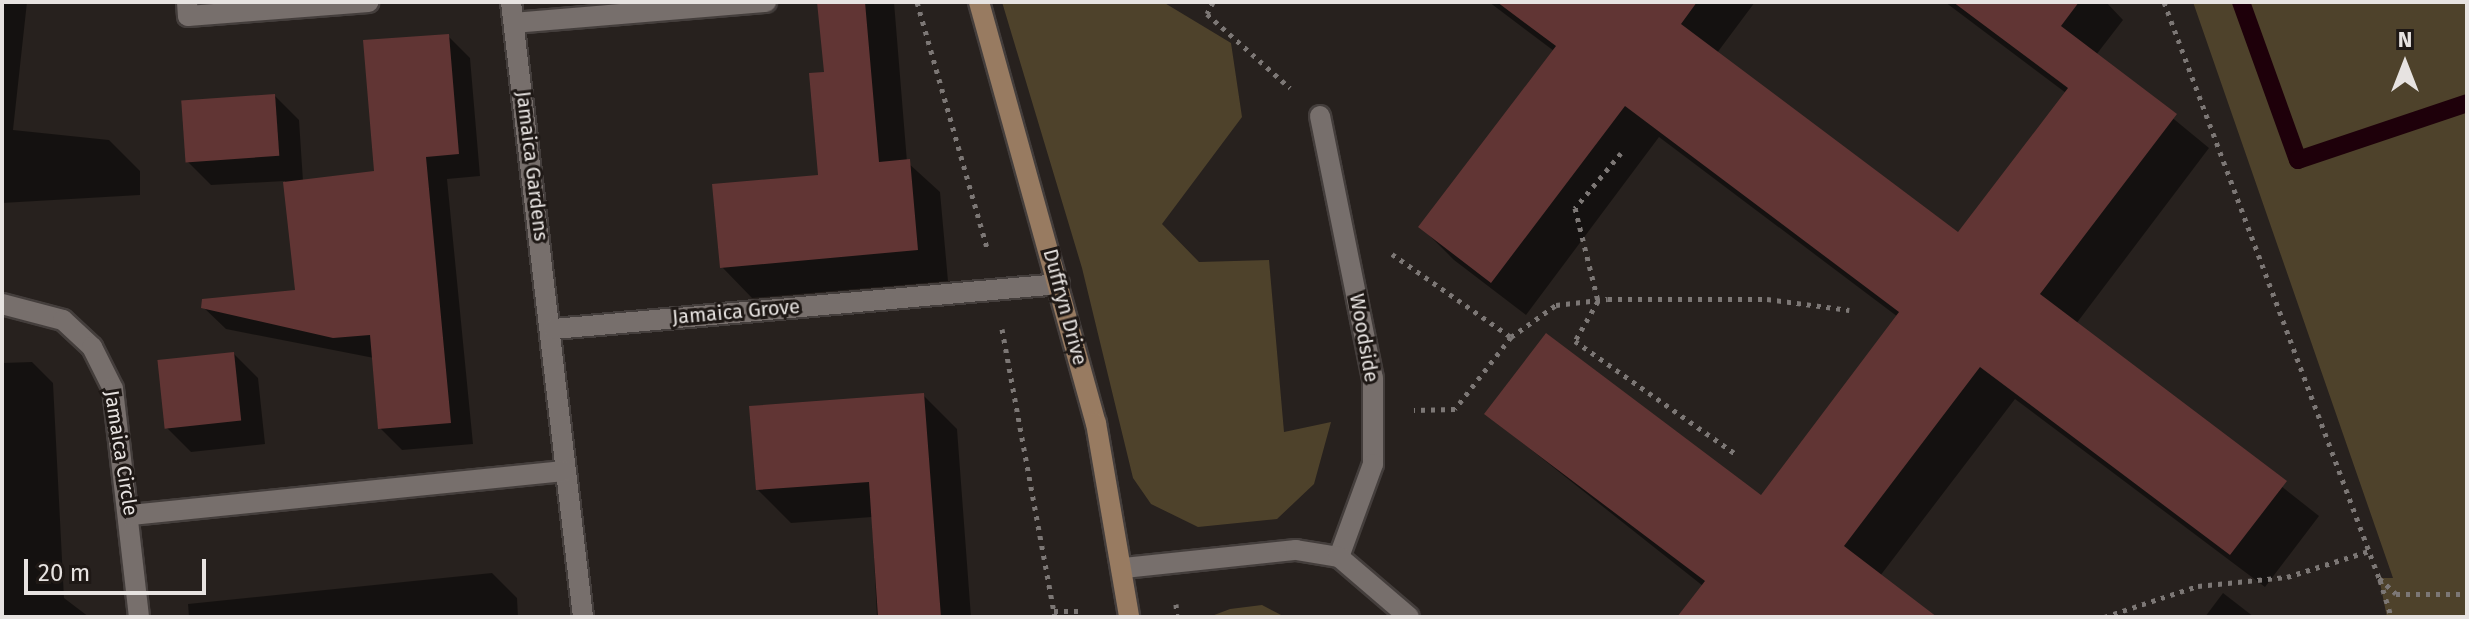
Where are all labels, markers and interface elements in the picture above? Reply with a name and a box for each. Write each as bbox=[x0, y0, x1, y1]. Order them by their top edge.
north arrow bbox=[2365, 24, 2445, 104]
text: N bbox=[2398, 26, 2412, 53]
street label: Jamaica Gardens bbox=[511, 90, 553, 242]
street label: Duffryn Drive bbox=[1038, 246, 1092, 368]
street label: Woodside bbox=[1344, 292, 1384, 384]
street label: Jamaica Grove bbox=[671, 294, 801, 330]
street label: Jamaica Circle bbox=[99, 389, 143, 517]
scale bar bbox=[28, 543, 210, 593]
text: 20 m bbox=[38, 559, 90, 587]

